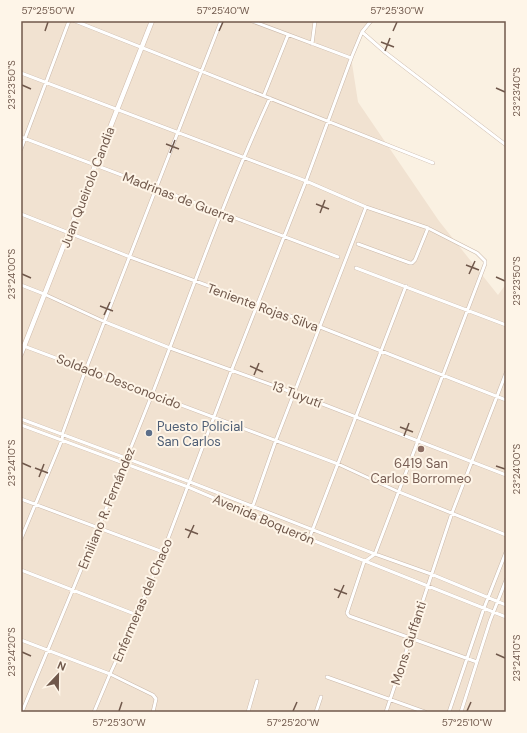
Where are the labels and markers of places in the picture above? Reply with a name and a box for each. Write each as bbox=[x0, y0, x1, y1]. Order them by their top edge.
place label: Puesto Policial San Carlos bbox=[157, 418, 243, 450]
marker: Puesto Policial San Carlos bbox=[144, 428, 154, 438]
marker: 6419 San Carlos Borromeo bbox=[416, 444, 426, 454]
place label: 6419 San Carlos Borromeo bbox=[370, 455, 472, 487]

